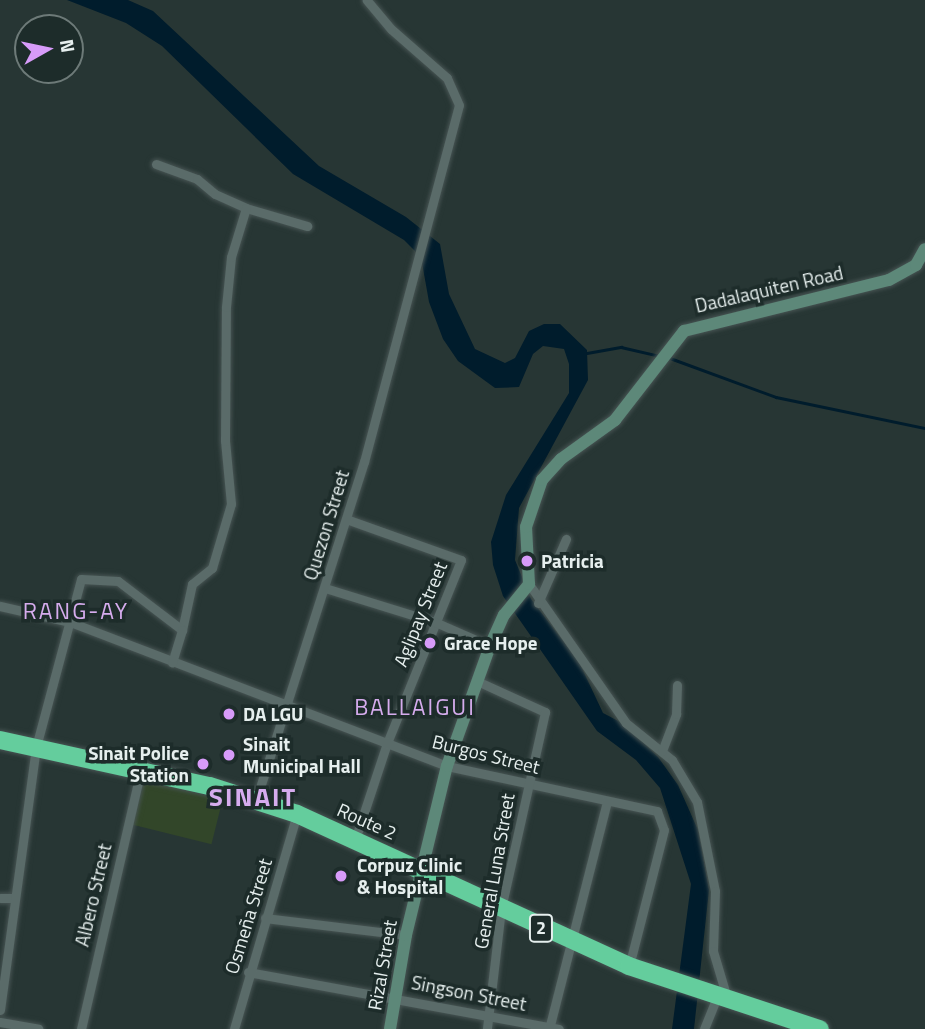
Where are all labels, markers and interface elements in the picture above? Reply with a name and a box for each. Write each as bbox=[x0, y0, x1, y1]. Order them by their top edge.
north arrow bbox=[14, 14, 84, 84]
text: N bbox=[53, 37, 84, 55]
street label: Dadalaquiten Road bbox=[693, 261, 845, 317]
street label: Quezon Street bbox=[298, 467, 354, 583]
place label: Patricia bbox=[541, 550, 604, 572]
marker: Patricia bbox=[519, 553, 535, 569]
street label: Aglipay Street bbox=[389, 558, 451, 670]
district label: RANG-AY bbox=[24, 597, 128, 625]
place label: Grace Hope bbox=[444, 632, 538, 654]
marker: Grace Hope bbox=[422, 635, 438, 651]
district label: BALLAIGUI bbox=[355, 693, 475, 721]
place label: DA LGU bbox=[243, 703, 303, 725]
marker: DA LGU bbox=[221, 706, 237, 722]
street label: Burgos Street bbox=[430, 730, 542, 778]
place label: Sinait Municipal Hall bbox=[243, 733, 361, 777]
place label: Sinait Police Station bbox=[88, 742, 189, 786]
marker: Sinait Municipal Hall bbox=[221, 747, 237, 763]
marker: Sinait Police Station bbox=[195, 756, 211, 772]
district label: SINAIT bbox=[210, 781, 296, 813]
street label: General Luna Street bbox=[469, 791, 519, 951]
street label: Route 2 bbox=[334, 798, 400, 844]
street label: Albero Street bbox=[70, 841, 116, 949]
place label: Corpuz Clinic & Hospital bbox=[357, 854, 462, 898]
street label: Osmeña Street bbox=[220, 855, 276, 977]
marker: Corpuz Clinic & Hospital bbox=[331, 866, 351, 886]
road number: 2 bbox=[529, 914, 553, 943]
street label: Rizal Street bbox=[363, 918, 401, 1012]
street label: Singson Street bbox=[410, 971, 528, 1015]

